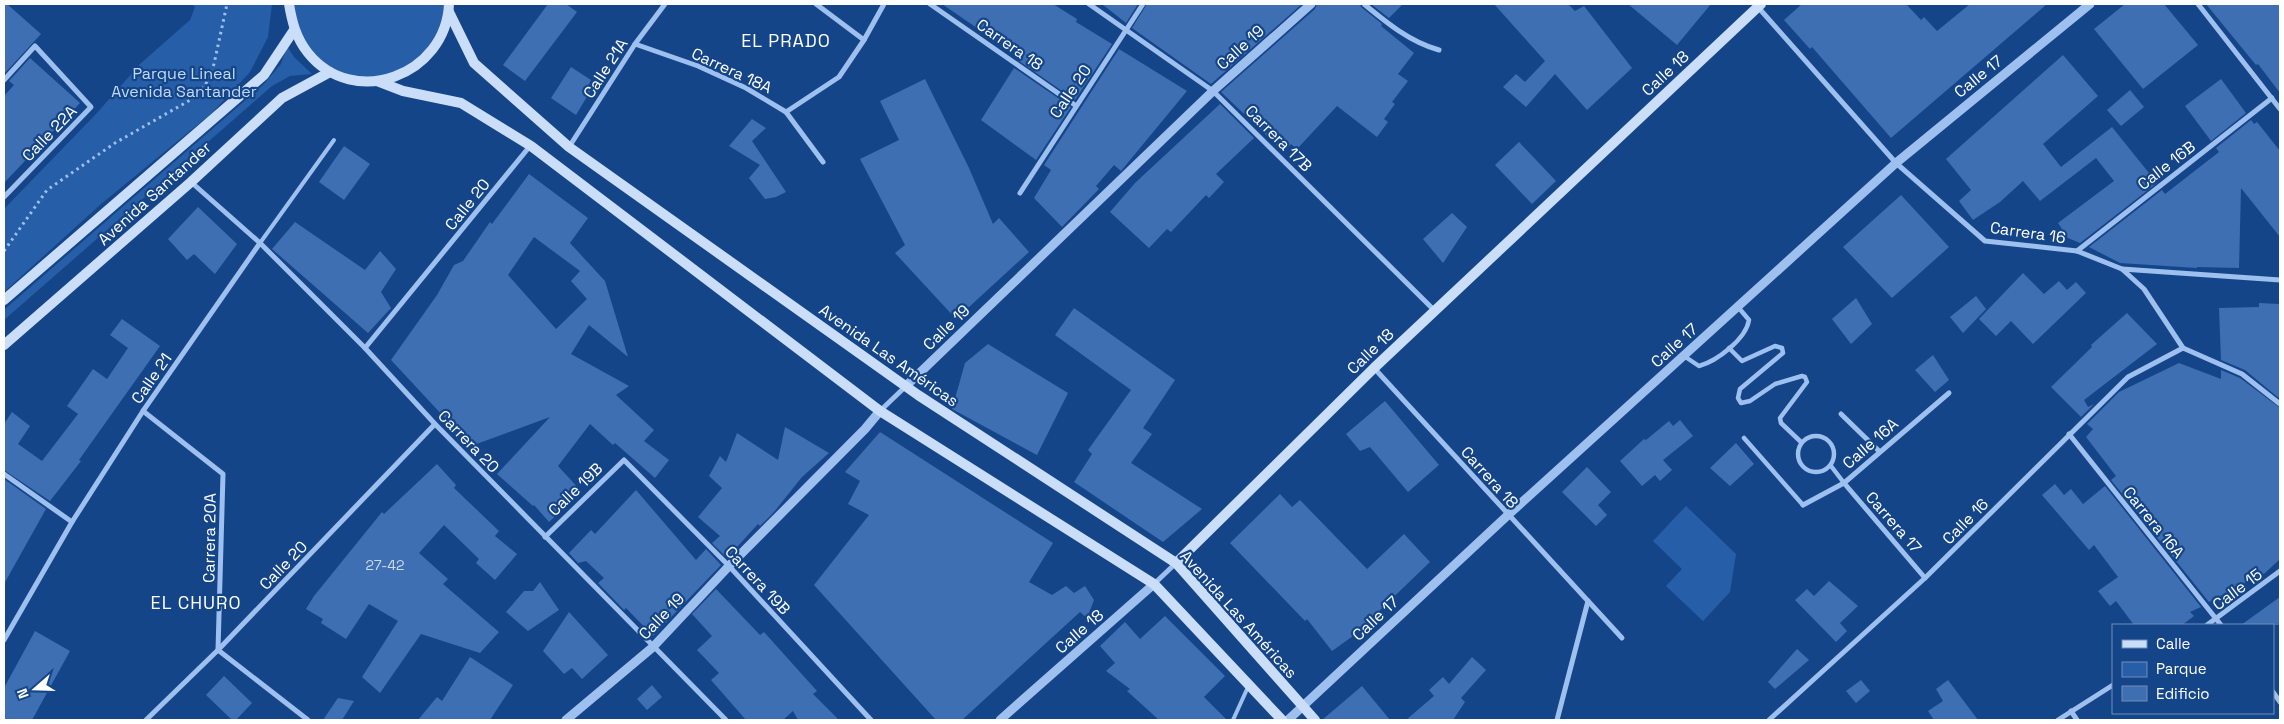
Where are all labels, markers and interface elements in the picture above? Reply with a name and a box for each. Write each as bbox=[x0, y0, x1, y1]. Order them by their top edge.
street label: Carrera 18 bbox=[972, 14, 1047, 75]
street label: Calle 19 bbox=[1212, 20, 1269, 74]
district label: EL PRADO bbox=[741, 29, 831, 52]
street label: Calle 21A bbox=[578, 34, 633, 102]
street label: Carrera 18A bbox=[688, 43, 775, 98]
street label: Calle 18 bbox=[1637, 46, 1694, 101]
street label: Calle 17 bbox=[1950, 50, 2007, 102]
street label: Calle 20 bbox=[1045, 60, 1096, 122]
park label: Parque Lineal Avenida Santander bbox=[111, 63, 257, 102]
street label: Carrera 17B bbox=[1241, 100, 1317, 176]
street label: Calle 22A bbox=[17, 101, 81, 166]
street label: Calle 16B bbox=[2133, 136, 2200, 195]
street label: Avenida Santander bbox=[93, 137, 215, 250]
street label: Calle 20 bbox=[440, 174, 495, 235]
street label: Carrera 16 bbox=[1989, 217, 2067, 248]
street label: Avenida Las Américas bbox=[815, 299, 963, 411]
street label: Calle 19 bbox=[918, 300, 974, 355]
street label: Calle 17 bbox=[1646, 319, 1702, 372]
street label: Calle 18 bbox=[1342, 324, 1398, 379]
street label: Calle 21 bbox=[126, 349, 176, 408]
street label: Carrera 20 bbox=[433, 405, 504, 477]
street label: Calle 16A bbox=[1838, 413, 1903, 473]
street label: Carrera 18 bbox=[1456, 442, 1523, 513]
street label: Calle 19B bbox=[544, 458, 607, 521]
street label: Carrera 16A bbox=[2118, 482, 2189, 562]
street label: Carrera 17 bbox=[1861, 487, 1926, 558]
street label: Carrera 20A bbox=[198, 493, 221, 583]
street label: Calle 16 bbox=[1938, 494, 1993, 549]
street label: Calle 20 bbox=[255, 536, 312, 595]
street label: Carrera 19B bbox=[720, 541, 795, 619]
street label: Avenida Las Américas bbox=[1175, 546, 1302, 683]
house number: 27-42 bbox=[366, 556, 404, 574]
street label: Calle 15 bbox=[2208, 564, 2266, 615]
street label: Calle 19 bbox=[634, 588, 689, 644]
district label: EL CHURO bbox=[151, 591, 241, 614]
street label: Calle 17 bbox=[1347, 591, 1403, 645]
street label: Calle 18 bbox=[1051, 605, 1108, 658]
legend bbox=[2112, 624, 2274, 714]
text: Calle bbox=[2156, 634, 2191, 653]
text: Parque bbox=[2156, 659, 2207, 678]
north arrow bbox=[10, 664, 60, 714]
text: Edificio bbox=[2156, 684, 2210, 703]
text: N bbox=[13, 686, 33, 701]

